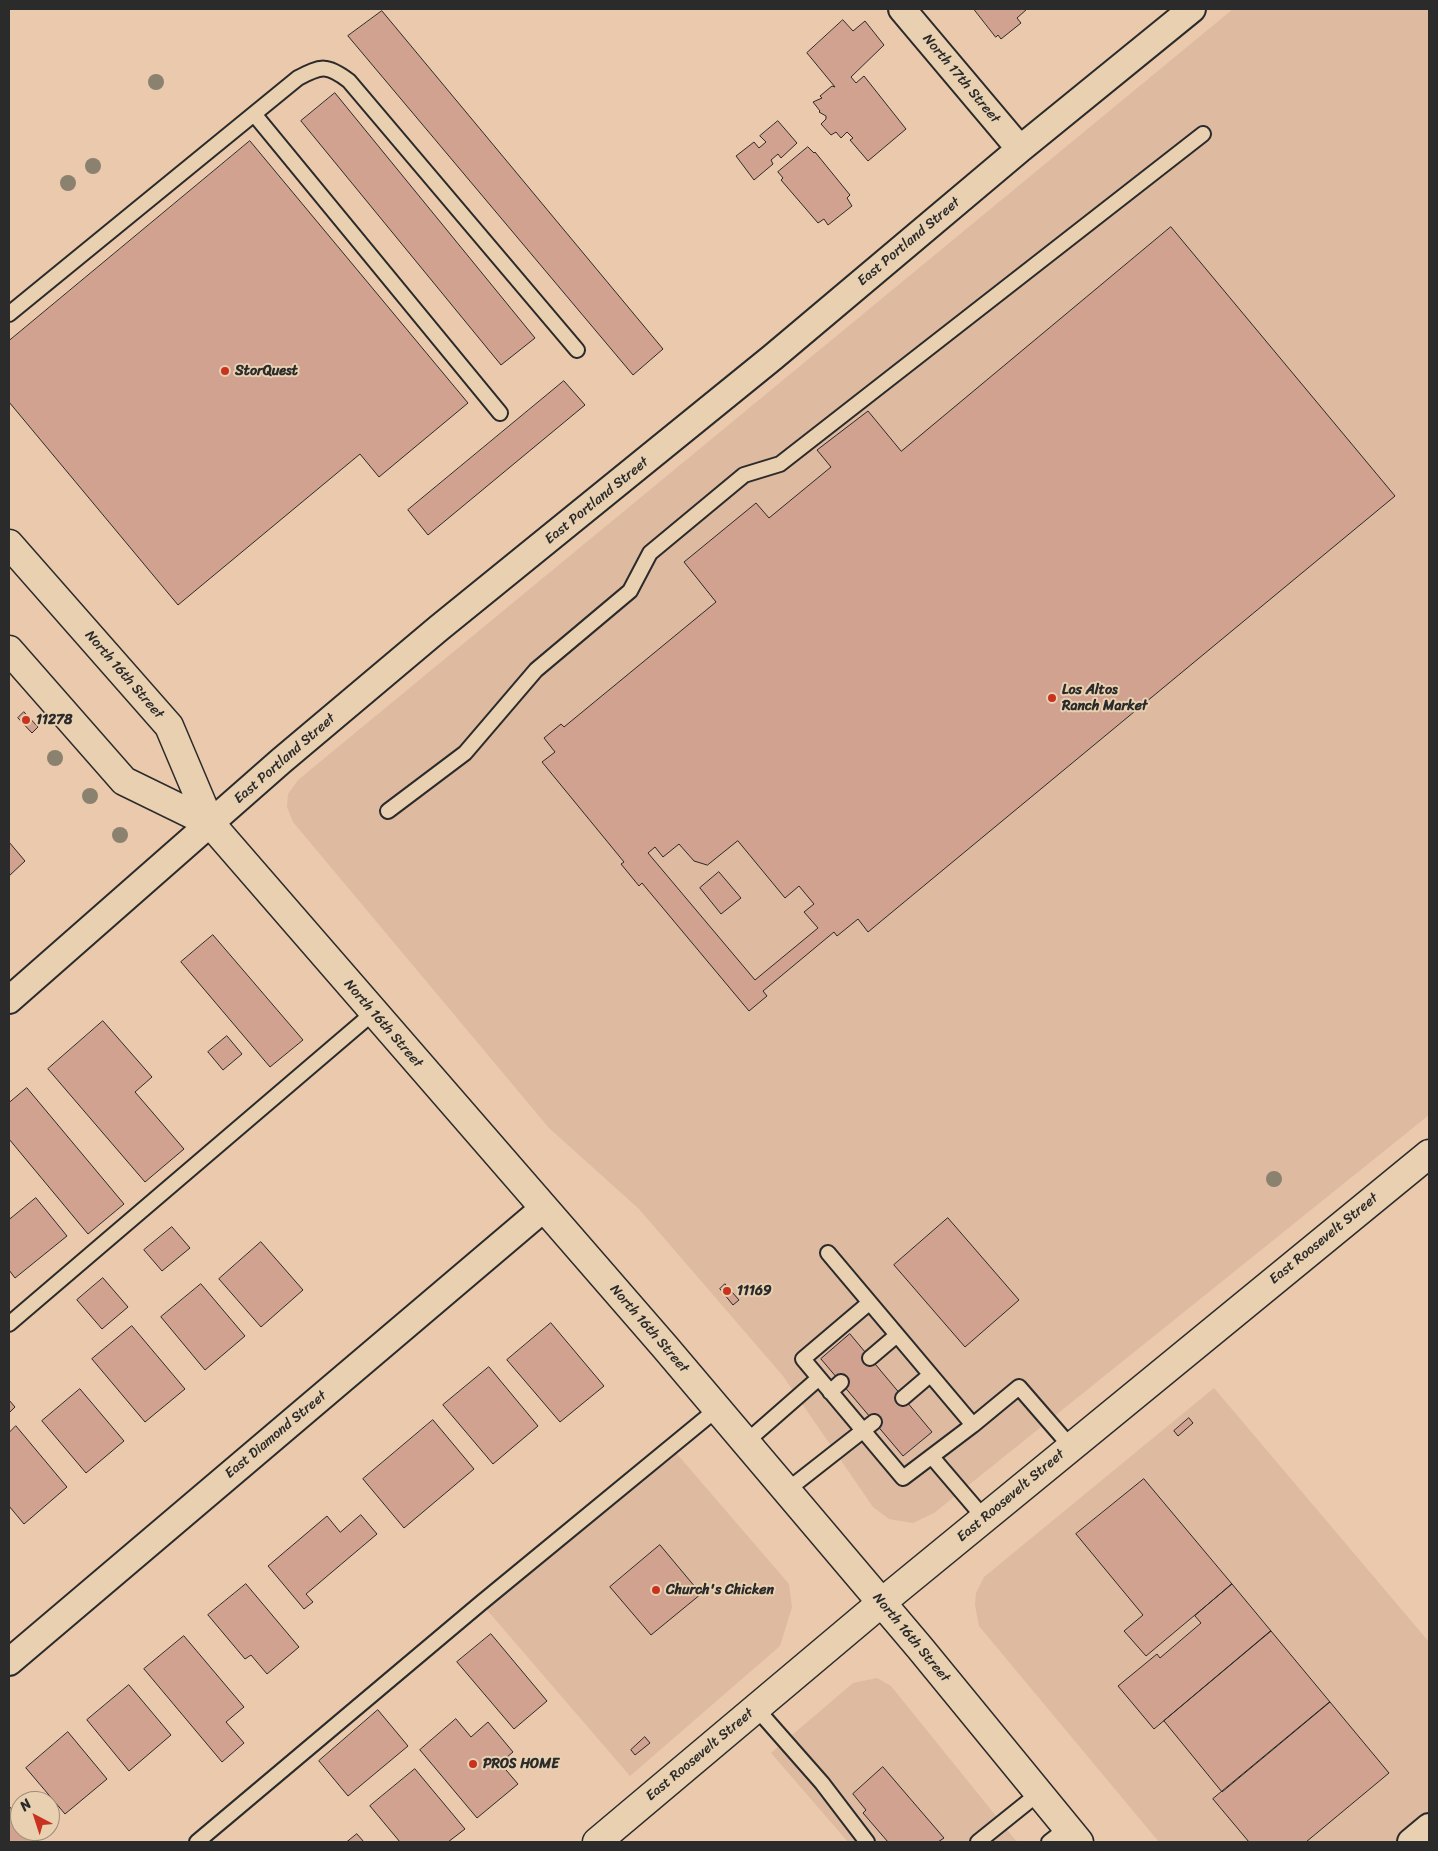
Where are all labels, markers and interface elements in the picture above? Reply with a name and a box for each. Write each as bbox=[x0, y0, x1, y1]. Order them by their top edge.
street label: North 17th Street bbox=[919, 31, 1003, 127]
street label: East Portland Street bbox=[854, 194, 964, 290]
place label: StorQuest bbox=[235, 363, 298, 379]
marker: StorQuest bbox=[219, 365, 231, 377]
street label: East Portland Street bbox=[542, 454, 652, 548]
street label: North 16th Street bbox=[81, 627, 167, 723]
place label: Los Altos Ranch Market bbox=[1062, 682, 1147, 714]
marker: Los Altos Ranch Market bbox=[1046, 692, 1058, 704]
street label: East Portland Street bbox=[231, 710, 339, 808]
place label: 11278 bbox=[36, 712, 73, 728]
marker: 11278 bbox=[20, 714, 32, 726]
street label: North 16th Street bbox=[340, 976, 426, 1072]
street label: East Roosevelt Street bbox=[1266, 1190, 1382, 1288]
street label: North 16th Street bbox=[606, 1281, 692, 1377]
place label: 11169 bbox=[737, 1283, 772, 1299]
marker: 11169 bbox=[721, 1285, 733, 1297]
street label: East Diamond Street bbox=[222, 1388, 330, 1482]
street label: East Roosevelt Street bbox=[954, 1446, 1068, 1546]
place label: Church's Chicken bbox=[666, 1582, 774, 1598]
marker: Church's Chicken bbox=[650, 1584, 662, 1596]
street label: North 16th Street bbox=[869, 1590, 953, 1686]
street label: East Roosevelt Street bbox=[643, 1705, 757, 1805]
place label: PROS HOME bbox=[483, 1756, 559, 1772]
marker: PROS HOME bbox=[467, 1758, 479, 1770]
north arrow bbox=[10, 1791, 60, 1841]
text: N bbox=[14, 1792, 37, 1818]

